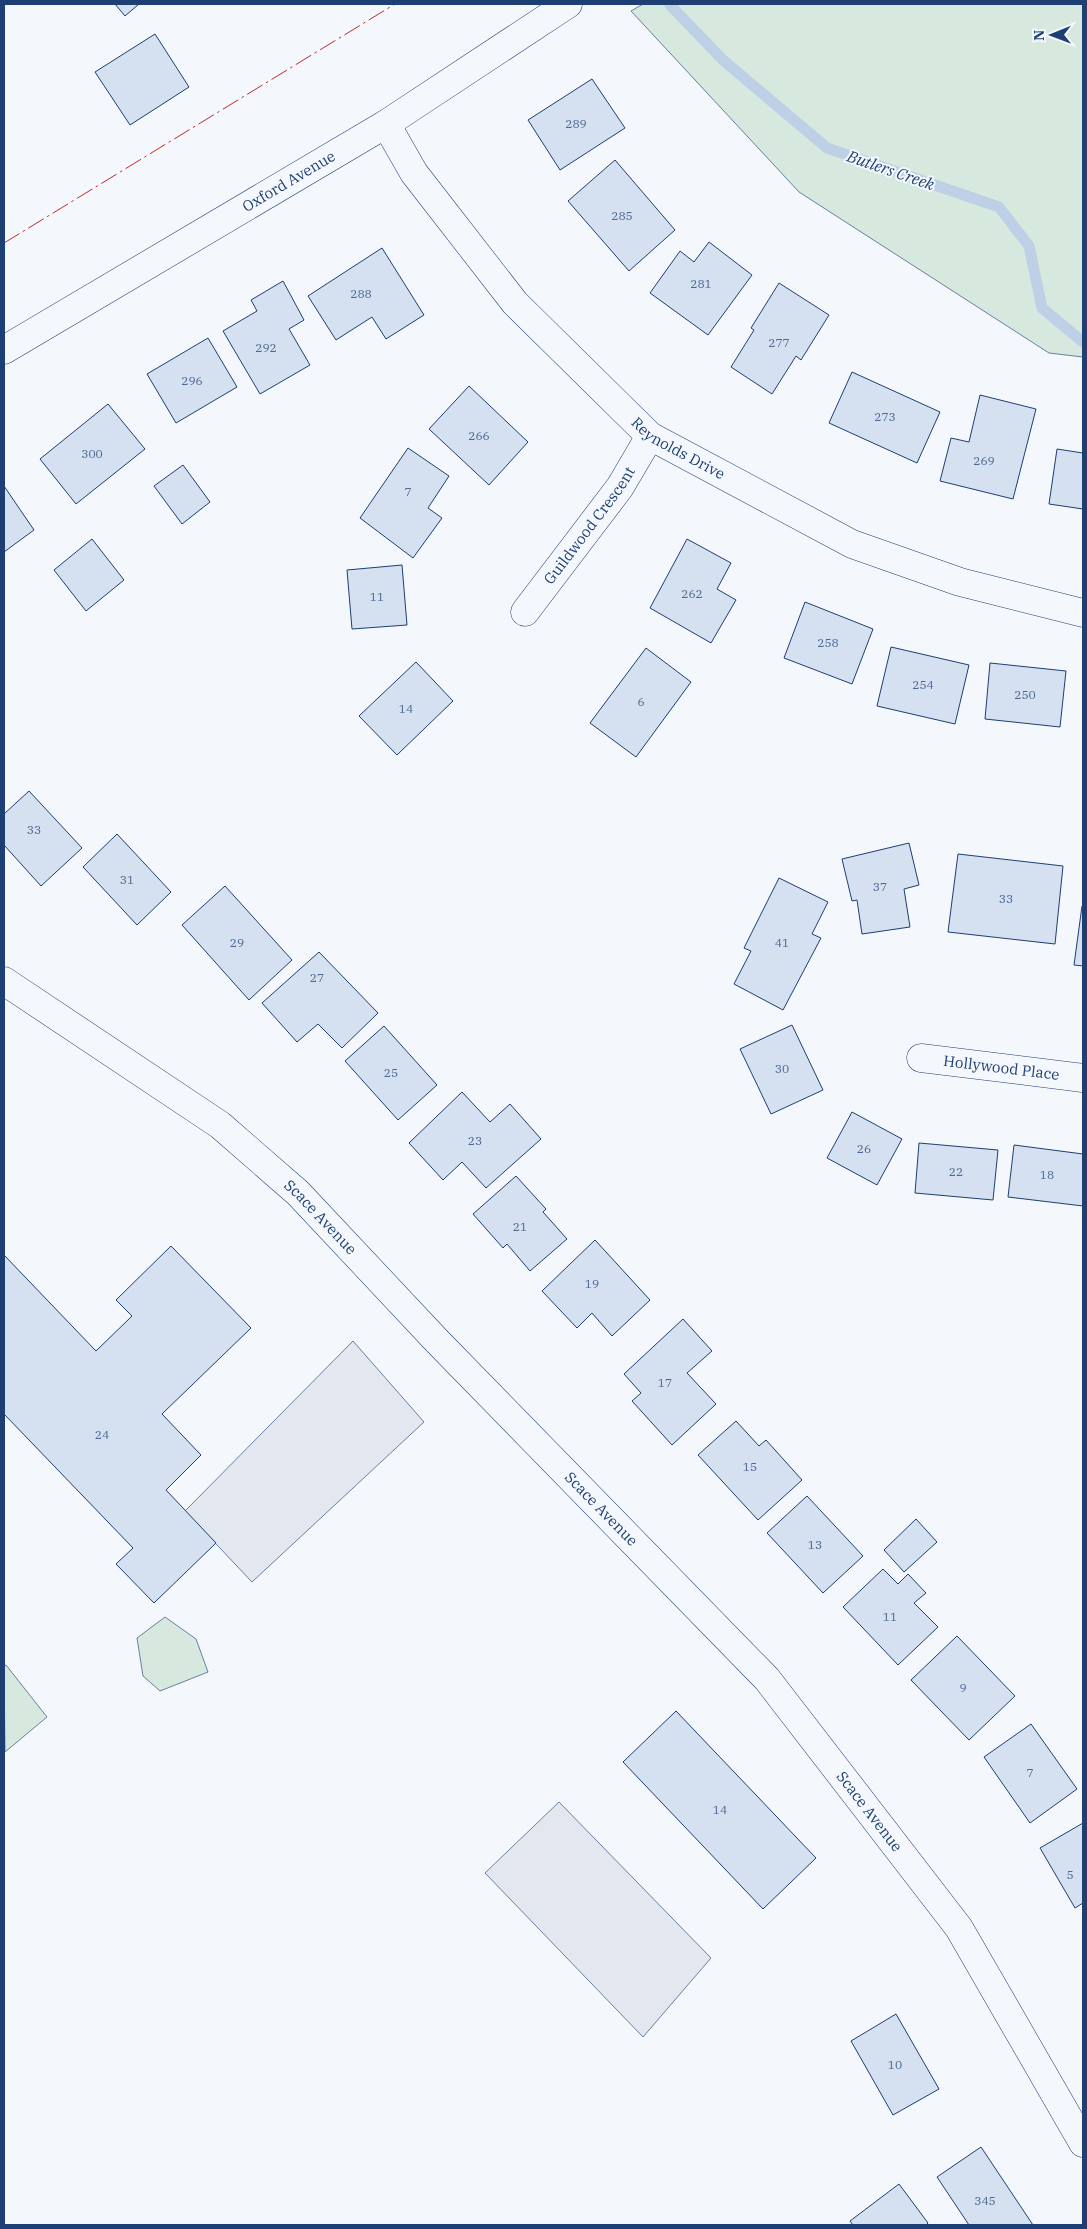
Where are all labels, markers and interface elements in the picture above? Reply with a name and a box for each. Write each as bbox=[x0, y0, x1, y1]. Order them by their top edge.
north arrow bbox=[1027, 10, 1077, 60]
text: N bbox=[1030, 30, 1048, 41]
house number: 289 bbox=[565, 116, 587, 131]
water label: Butlers Creek bbox=[844, 145, 938, 194]
street label: Oxford Avenue bbox=[239, 146, 339, 216]
house number: 285 bbox=[611, 208, 633, 223]
house number: 281 bbox=[690, 276, 712, 291]
house number: 288 bbox=[350, 286, 372, 301]
house number: 277 bbox=[768, 335, 790, 350]
house number: 292 bbox=[255, 340, 277, 355]
house number: 296 bbox=[181, 373, 203, 388]
house number: 273 bbox=[874, 409, 896, 424]
street label: Reynolds Drive bbox=[628, 413, 728, 483]
house number: 266 bbox=[468, 428, 490, 443]
house number: 300 bbox=[81, 446, 103, 461]
house number: 269 bbox=[973, 453, 995, 468]
street label: Guildwood Crescent bbox=[539, 463, 639, 588]
house number: 7 bbox=[404, 484, 412, 499]
house number: 262 bbox=[681, 586, 703, 601]
house number: 11 bbox=[370, 589, 384, 604]
house number: 258 bbox=[817, 635, 839, 650]
house number: 254 bbox=[912, 677, 934, 692]
house number: 250 bbox=[1014, 687, 1036, 702]
house number: 6 bbox=[637, 694, 645, 709]
house number: 14 bbox=[399, 701, 413, 716]
house number: 33 bbox=[27, 822, 41, 837]
house number: 31 bbox=[120, 872, 134, 887]
house number: 37 bbox=[873, 879, 887, 894]
house number: 33 bbox=[999, 891, 1013, 906]
house number: 29 bbox=[230, 935, 244, 950]
house number: 41 bbox=[775, 935, 789, 950]
house number: 27 bbox=[310, 970, 324, 985]
street label: Hollywood Place bbox=[942, 1051, 1061, 1084]
house number: 30 bbox=[775, 1061, 789, 1076]
house number: 25 bbox=[384, 1065, 398, 1080]
house number: 23 bbox=[468, 1133, 482, 1148]
house number: 26 bbox=[857, 1141, 871, 1156]
house number: 22 bbox=[949, 1164, 963, 1179]
house number: 18 bbox=[1040, 1167, 1054, 1182]
street label: Scace Avenue bbox=[280, 1175, 361, 1258]
house number: 21 bbox=[513, 1219, 527, 1234]
house number: 19 bbox=[585, 1276, 599, 1291]
house number: 17 bbox=[658, 1375, 672, 1390]
house number: 24 bbox=[95, 1427, 109, 1442]
house number: 15 bbox=[743, 1459, 757, 1474]
street label: Scace Avenue bbox=[561, 1468, 642, 1550]
house number: 13 bbox=[808, 1537, 822, 1552]
house number: 11 bbox=[883, 1609, 897, 1624]
house number: 9 bbox=[959, 1680, 967, 1695]
house number: 7 bbox=[1026, 1765, 1034, 1780]
street label: Scace Avenue bbox=[833, 1767, 907, 1855]
house number: 14 bbox=[713, 1802, 727, 1817]
house number: 5 bbox=[1066, 1867, 1074, 1882]
house number: 10 bbox=[888, 2057, 902, 2072]
house number: 345 bbox=[974, 2193, 996, 2208]

